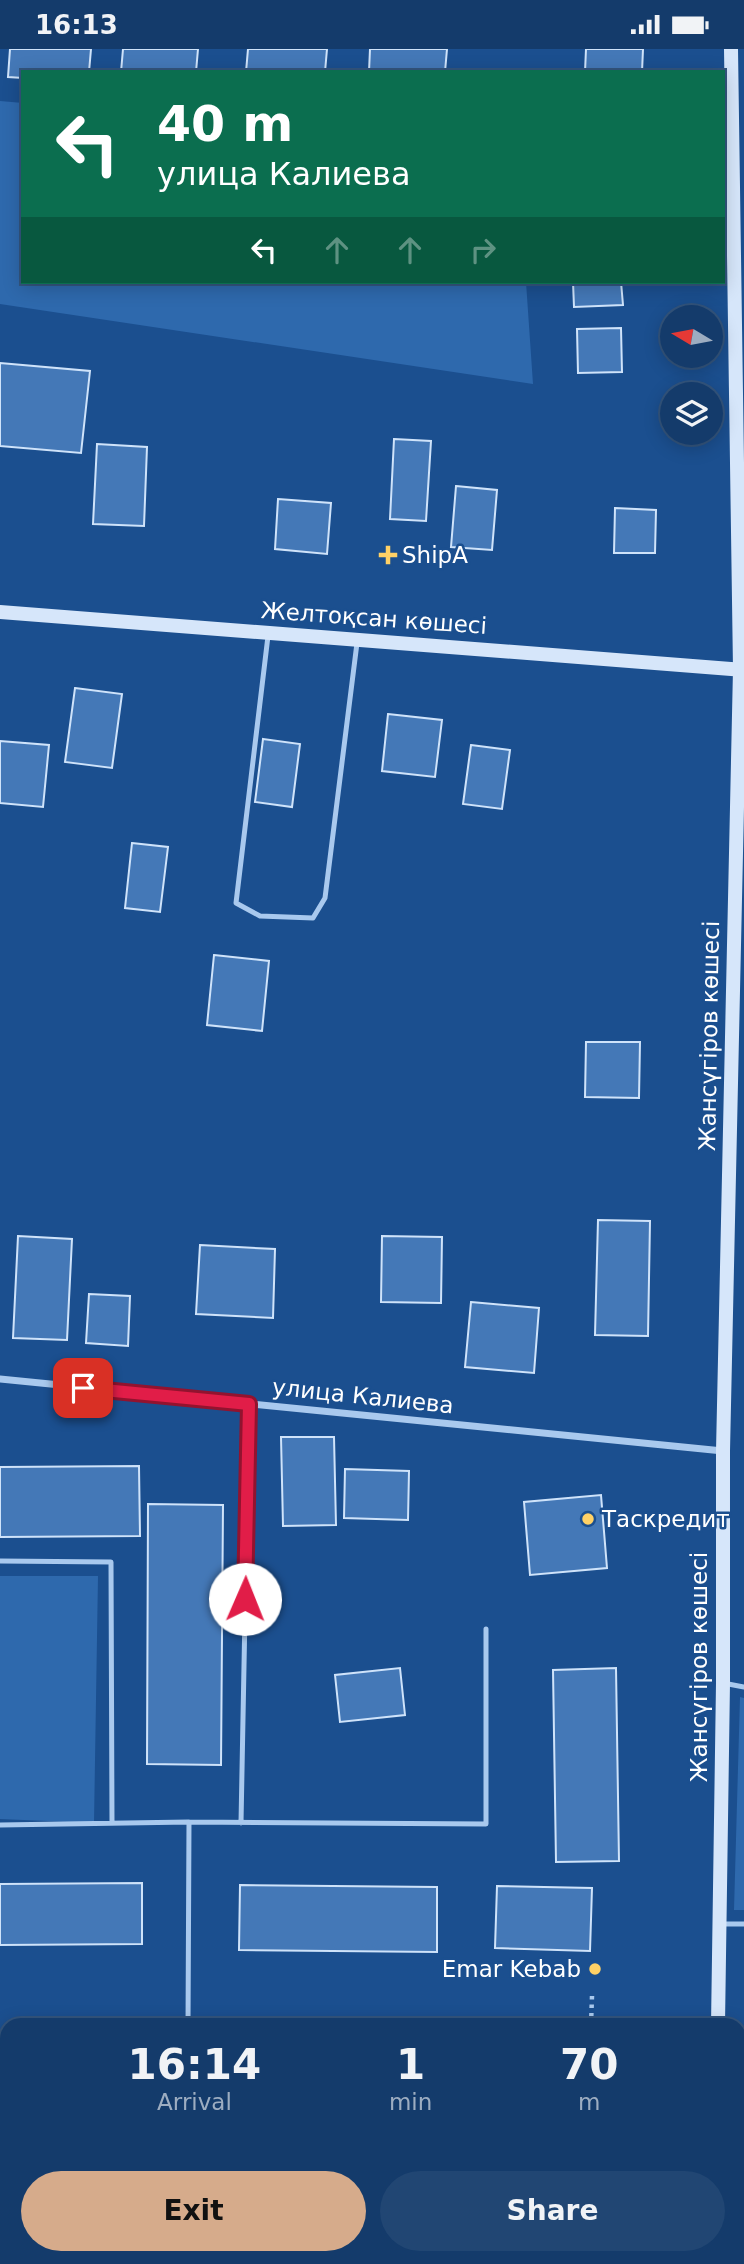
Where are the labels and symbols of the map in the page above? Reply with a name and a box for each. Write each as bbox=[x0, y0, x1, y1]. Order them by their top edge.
north arrow bbox=[660, 305, 723, 367]
place label: ShipA bbox=[402, 542, 468, 568]
marker: ShipA bbox=[380, 547, 396, 563]
street label: Желтоқсан көшесі bbox=[260, 597, 488, 639]
street label: Жансүгіров көшесі bbox=[694, 921, 724, 1151]
pin bbox=[53, 1358, 113, 1418]
street label: улица Калиева bbox=[271, 1374, 455, 1418]
place label: Таскредит bbox=[601, 1506, 730, 1532]
marker: Таскредит bbox=[580, 1511, 596, 1527]
street label: Жансүгіров көшесі bbox=[686, 1552, 712, 1782]
position arrow bbox=[208, 1562, 282, 1636]
place label: Emar Kebab bbox=[442, 1956, 581, 1982]
marker: Emar Kebab bbox=[587, 1961, 603, 1977]

